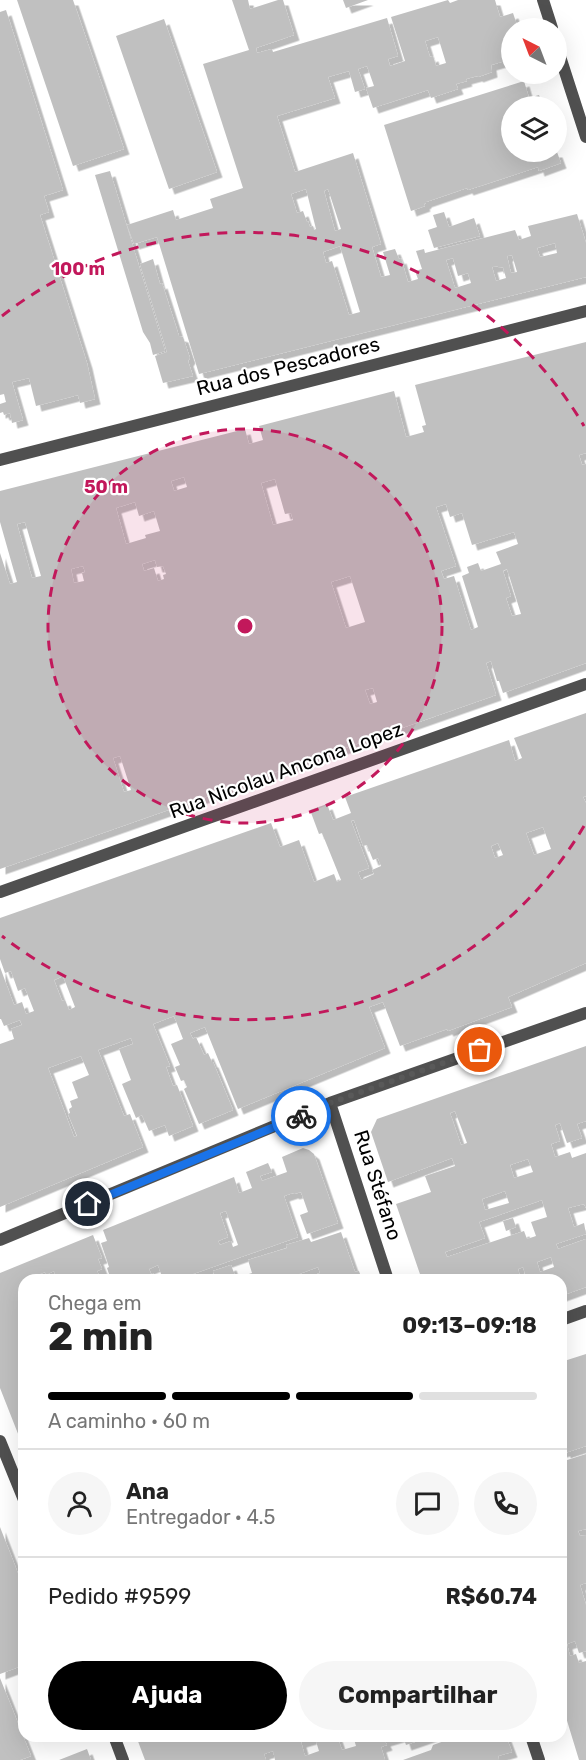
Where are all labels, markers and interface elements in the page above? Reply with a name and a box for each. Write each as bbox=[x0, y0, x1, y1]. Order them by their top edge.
north arrow bbox=[501, 18, 567, 84]
map controls bbox=[501, 18, 567, 162]
button: layers bbox=[501, 96, 567, 162]
text: 100 m bbox=[51, 258, 105, 280]
street label: Rua dos Pescadores bbox=[194, 332, 382, 400]
text: 50 m bbox=[84, 476, 128, 498]
centre of rings bbox=[235, 616, 255, 636]
street label: Rua Nicolau Ancona Lopez bbox=[166, 717, 406, 823]
pin bbox=[454, 1024, 505, 1075]
icon: bag bbox=[463, 1033, 496, 1066]
courier bbox=[271, 1086, 331, 1146]
icon: bike bbox=[285, 1100, 318, 1133]
street label: Rua Stéfano bbox=[349, 1127, 407, 1243]
pin bbox=[62, 1178, 113, 1229]
icon: home bbox=[71, 1187, 104, 1220]
text: Chega em bbox=[48, 1291, 142, 1315]
text: 09:13–09:18 bbox=[402, 1312, 537, 1339]
text: 2 min bbox=[48, 1314, 154, 1360]
text: A caminho · 60 m bbox=[48, 1409, 210, 1433]
button: person bbox=[48, 1472, 111, 1535]
button: chat bbox=[396, 1472, 459, 1535]
button: phone bbox=[474, 1472, 537, 1535]
text: Ana bbox=[126, 1478, 169, 1505]
text: Entregador · 4.5 bbox=[126, 1505, 275, 1529]
text: Pedido #9599 bbox=[48, 1583, 191, 1610]
text: R$60.74 bbox=[445, 1583, 537, 1610]
button: Ajuda bbox=[48, 1661, 287, 1730]
button: Compartilhar bbox=[299, 1661, 537, 1730]

